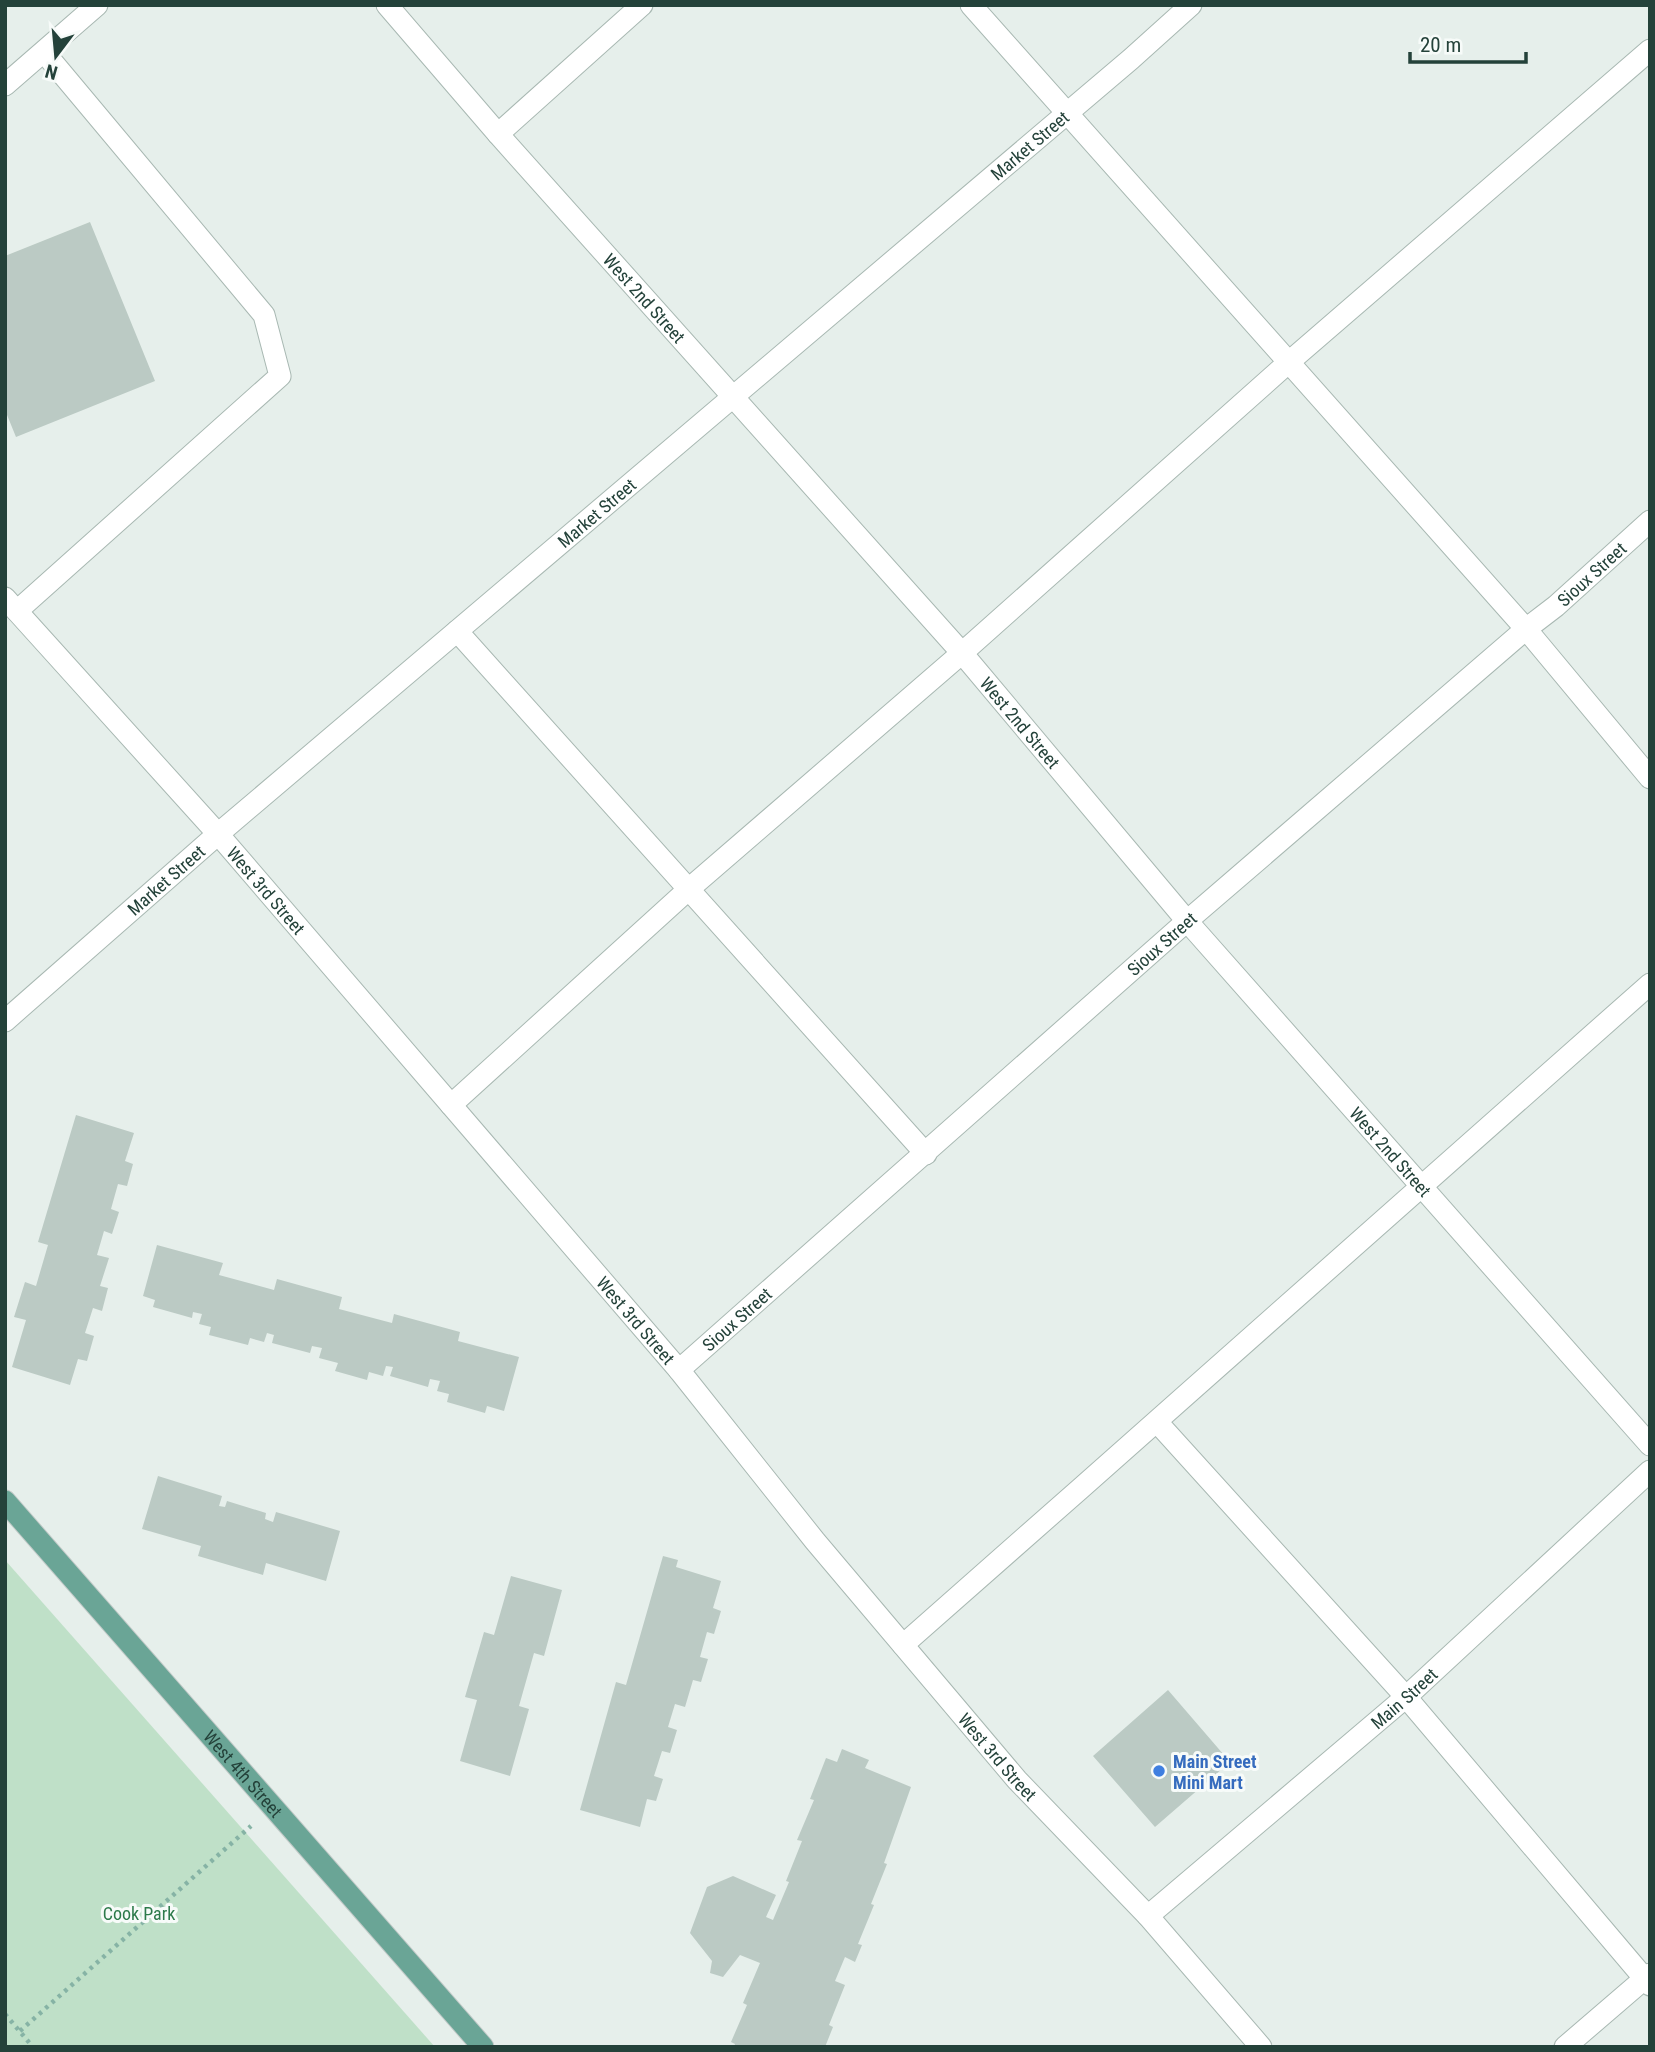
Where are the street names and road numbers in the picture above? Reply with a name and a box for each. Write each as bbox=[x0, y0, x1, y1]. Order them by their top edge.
street label: Market Street bbox=[986, 106, 1073, 184]
street label: West 2nd Street bbox=[599, 249, 690, 347]
street label: Market Street bbox=[553, 474, 640, 552]
street label: Sioux Street bbox=[1553, 537, 1630, 610]
street label: West 2nd Street bbox=[976, 673, 1064, 772]
street label: Market Street bbox=[123, 840, 209, 919]
street label: West 3rd Street bbox=[223, 842, 310, 938]
street label: Sioux Street bbox=[1123, 907, 1200, 980]
street label: West 2nd Street bbox=[1346, 1103, 1436, 1201]
street label: West 3rd Street bbox=[593, 1272, 680, 1368]
street label: Sioux Street bbox=[698, 1283, 776, 1355]
street label: Main Street bbox=[1366, 1663, 1441, 1733]
street label: West 3rd Street bbox=[954, 1708, 1041, 1805]
street label: West 4th Street bbox=[200, 1726, 287, 1821]

